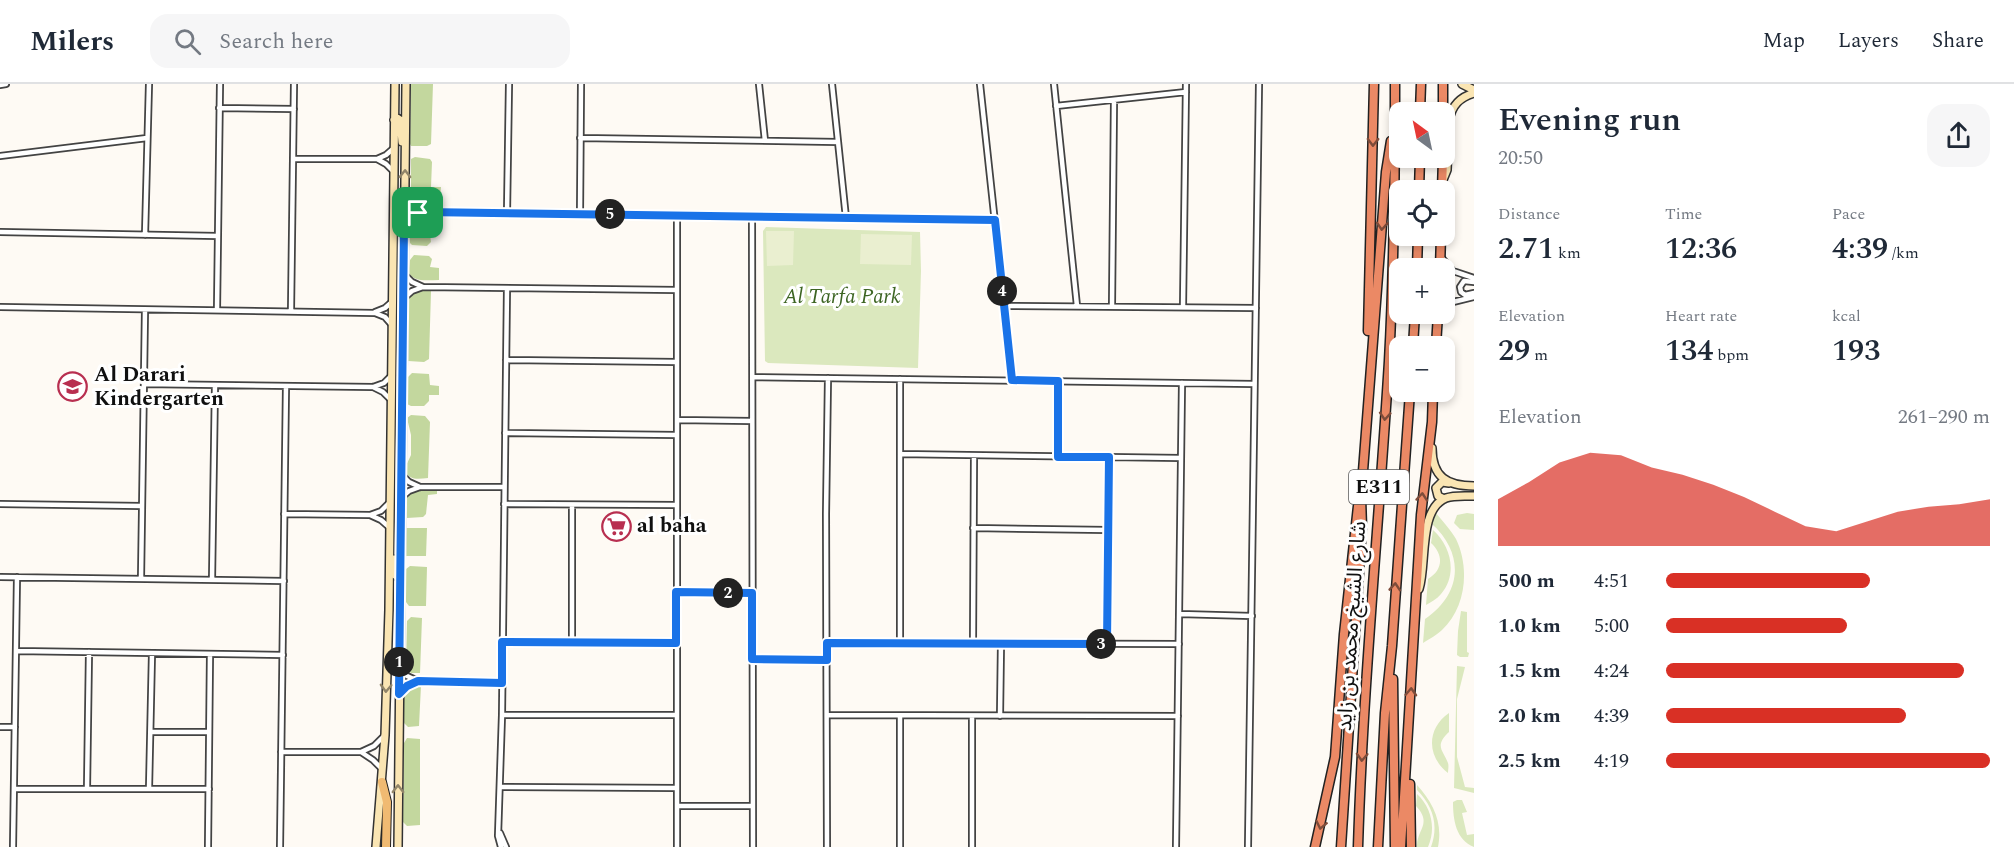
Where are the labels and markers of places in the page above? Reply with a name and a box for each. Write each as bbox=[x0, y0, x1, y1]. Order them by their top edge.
pin bbox=[392, 187, 443, 238]
pin: 5 bbox=[595, 199, 625, 229]
pin: 4 bbox=[987, 276, 1017, 306]
place label: Al Darari Kindergarten bbox=[94, 359, 224, 415]
school or university icon: Al Darari Kindergarten bbox=[57, 371, 89, 403]
supermarket icon: al baha bbox=[600, 510, 632, 542]
place label: al baha bbox=[637, 510, 707, 542]
pin: 2 bbox=[713, 578, 743, 608]
pin: 3 bbox=[1086, 629, 1116, 659]
pin: 1 bbox=[384, 647, 414, 677]

